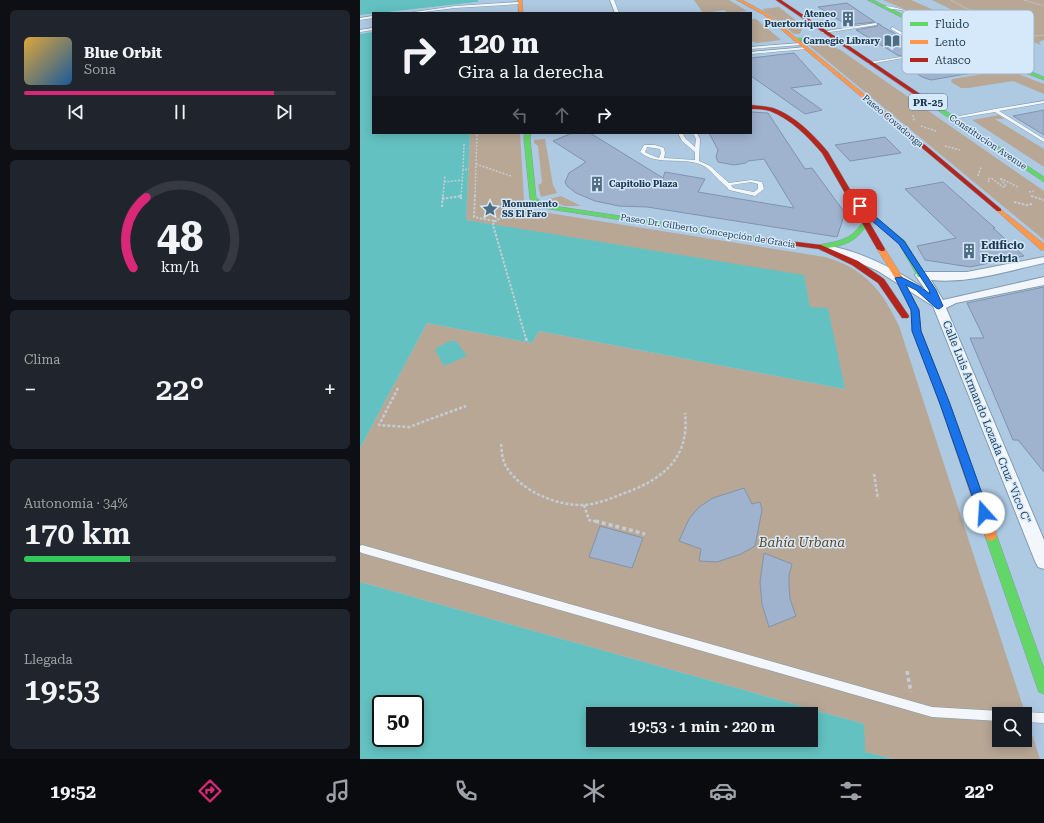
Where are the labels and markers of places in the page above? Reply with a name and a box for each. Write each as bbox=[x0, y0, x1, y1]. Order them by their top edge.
place label: Ateneo Puertorriqueño bbox=[765, 9, 836, 29]
building icon: Ateneo Puertorriqueño bbox=[839, 10, 857, 28]
library icon: Carnegie Library bbox=[883, 32, 901, 50]
place label: Carnegie Library bbox=[803, 36, 881, 46]
building icon: Capitolio Plaza bbox=[588, 175, 606, 193]
place label: Capitolio Plaza bbox=[609, 179, 678, 189]
pin bbox=[843, 189, 877, 223]
place label: Monumento SS El Faro bbox=[502, 199, 558, 219]
place icon: Monumento SS El Faro bbox=[481, 200, 499, 218]
place label: Edificio Freiria bbox=[981, 239, 1024, 265]
building icon: Edificio Freiria bbox=[960, 242, 978, 260]

